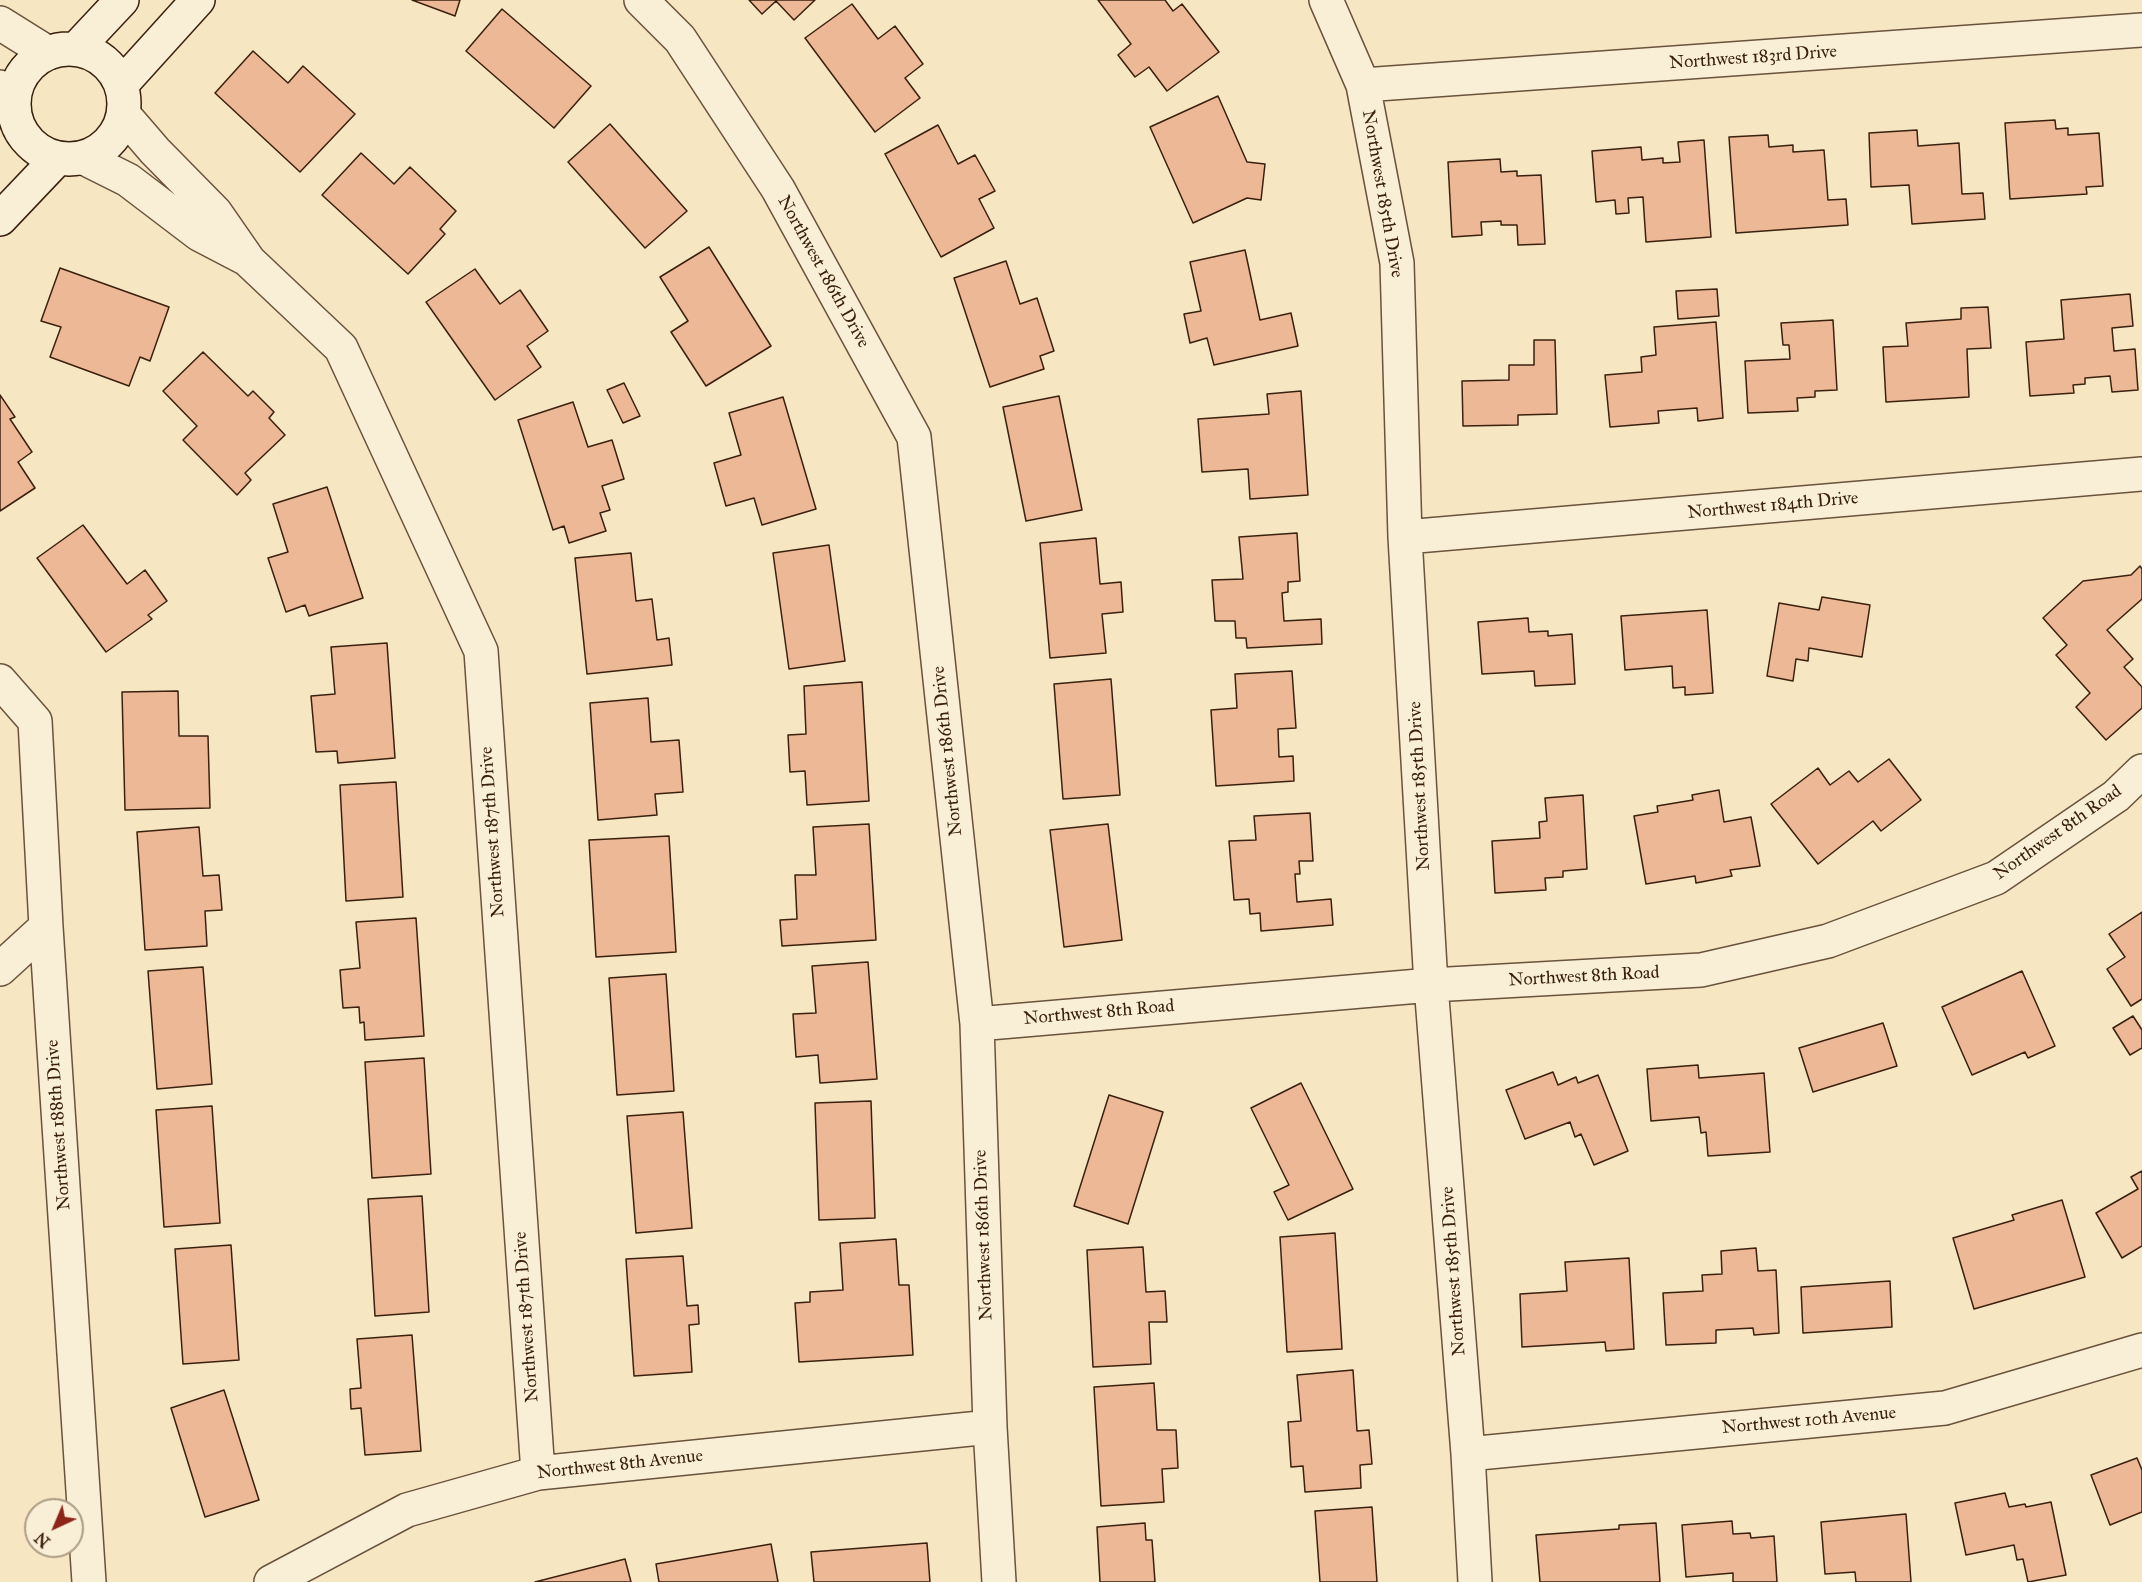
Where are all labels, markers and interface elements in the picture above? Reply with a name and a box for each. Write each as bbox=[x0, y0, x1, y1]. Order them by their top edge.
street label: Northwest 183rd Drive bbox=[1668, 41, 1838, 75]
street label: Northwest 185th Drive bbox=[1357, 108, 1407, 280]
street label: Northwest 186th Drive bbox=[772, 192, 874, 352]
street label: Northwest 184th Drive bbox=[1687, 488, 1859, 524]
street label: Northwest 186th Drive bbox=[928, 665, 968, 837]
street label: Northwest 185th Drive bbox=[1405, 701, 1435, 871]
street label: Northwest 187th Drive bbox=[476, 746, 510, 918]
street label: Northwest 8th Road bbox=[1990, 781, 2126, 885]
street label: Northwest 8th Road bbox=[1508, 962, 1660, 992]
street label: Northwest 8th Road bbox=[1023, 996, 1175, 1030]
street label: Northwest 188th Drive bbox=[42, 1039, 76, 1211]
street label: Northwest 186th Drive bbox=[970, 1149, 998, 1321]
street label: Northwest 185th Drive bbox=[1437, 1186, 1471, 1356]
street label: Northwest 187th Drive bbox=[510, 1231, 544, 1403]
street label: Northwest 10th Avenue bbox=[1721, 1403, 1897, 1439]
street label: Northwest 8th Avenue bbox=[536, 1446, 704, 1484]
north arrow bbox=[24, 1498, 84, 1558]
text: N bbox=[31, 1528, 54, 1551]

